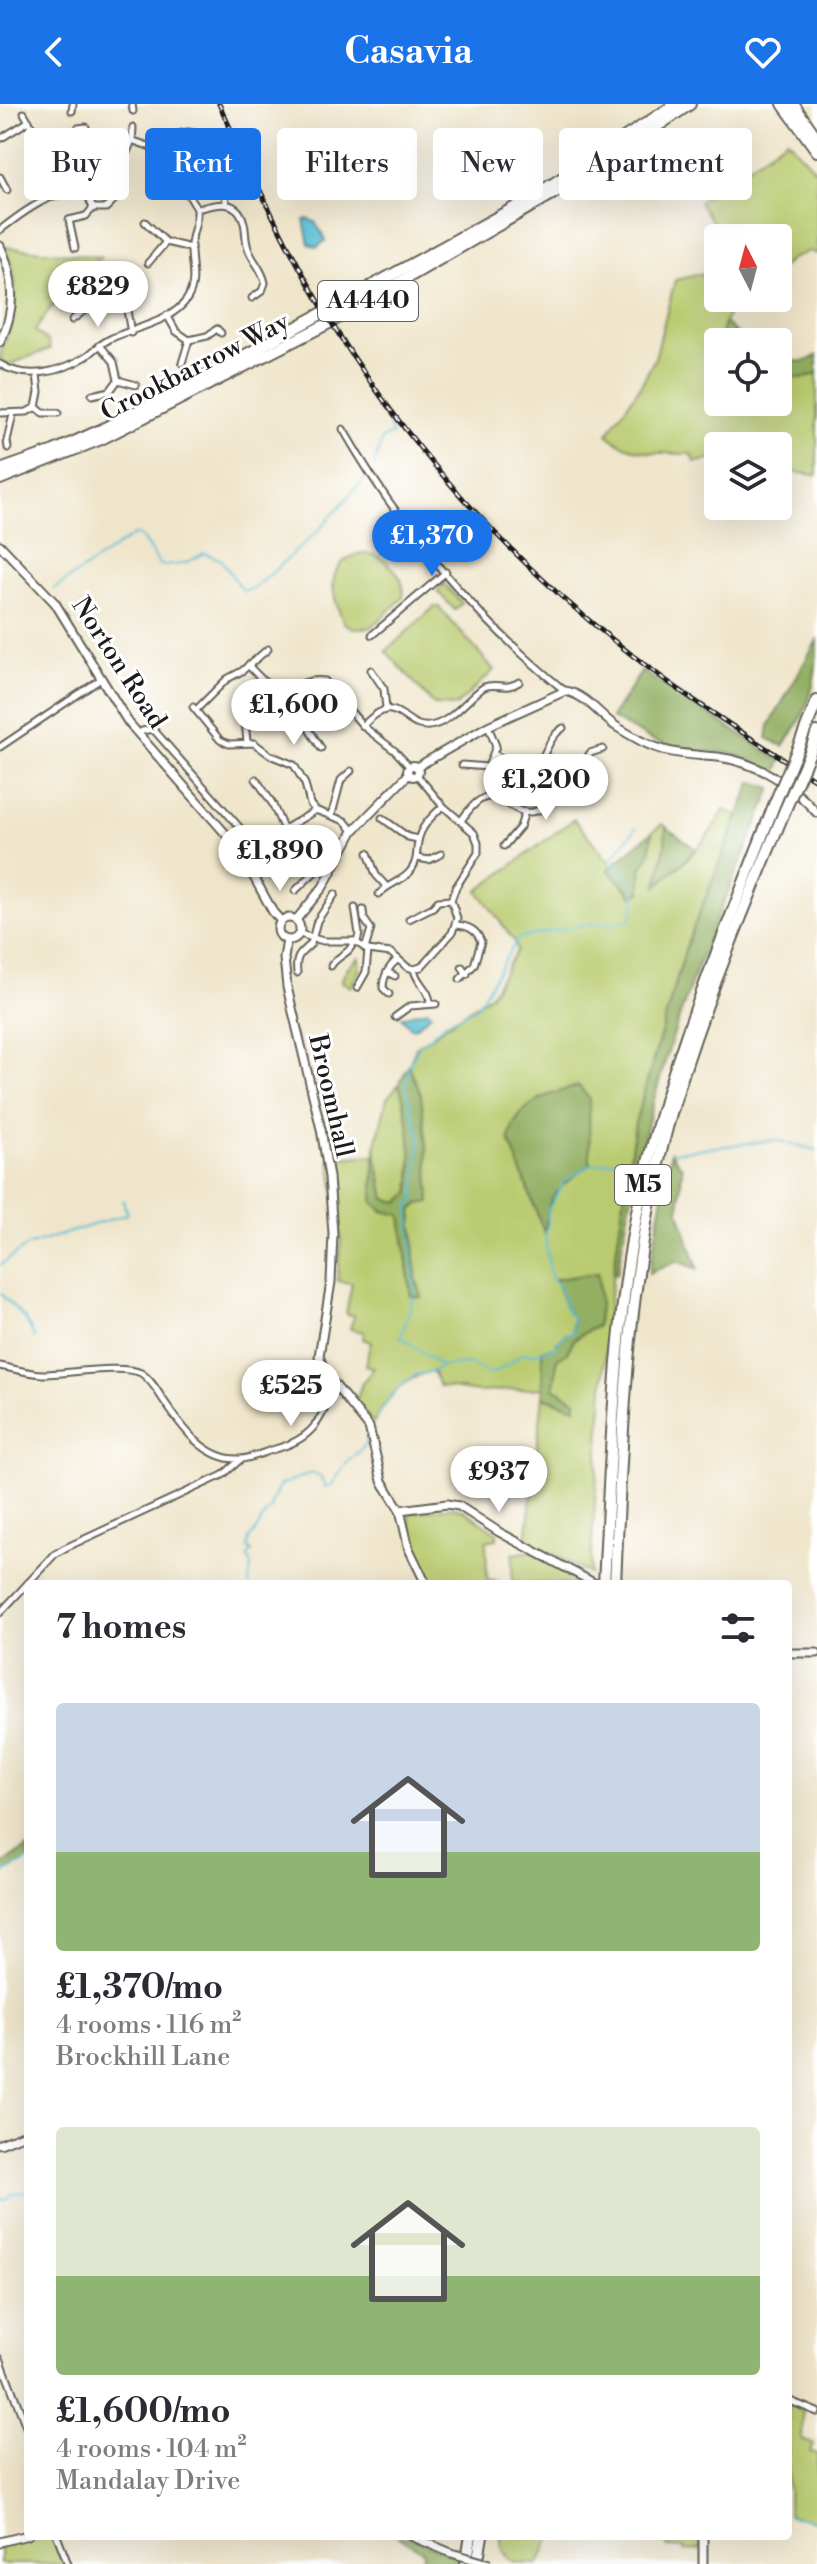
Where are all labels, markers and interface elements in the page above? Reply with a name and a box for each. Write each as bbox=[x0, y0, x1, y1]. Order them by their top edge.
icon: back bbox=[32, 30, 76, 74]
text: Casavia bbox=[344, 30, 473, 75]
icon: heart bbox=[741, 30, 785, 74]
chip: Buy bbox=[24, 128, 129, 200]
chip: Rent bbox=[145, 128, 261, 200]
chip: Filters bbox=[277, 128, 417, 200]
chip: New bbox=[433, 128, 543, 200]
chip: Apartment bbox=[559, 128, 752, 200]
north arrow bbox=[704, 224, 792, 312]
map controls bbox=[704, 224, 792, 520]
pin: £829 bbox=[51, 261, 145, 329]
text: £829 bbox=[66, 271, 130, 303]
road number: A4440 bbox=[318, 281, 418, 321]
street label: Crookbarrow Way bbox=[95, 306, 295, 428]
button: locate bbox=[704, 328, 792, 416]
button: layers bbox=[704, 432, 792, 520]
pin: £1,370 bbox=[367, 510, 497, 578]
text: £1,370 bbox=[390, 520, 474, 552]
street label: Norton Road bbox=[65, 591, 173, 735]
pin: £1,600 bbox=[229, 679, 359, 747]
text: £1,600 bbox=[249, 689, 339, 721]
pin: £1,200 bbox=[481, 754, 611, 822]
text: £1,200 bbox=[501, 764, 591, 796]
pin: £1,890 bbox=[215, 825, 345, 893]
text: £1,890 bbox=[236, 835, 324, 867]
street label: Broomhall bbox=[301, 1030, 361, 1161]
road number: M5 bbox=[615, 1165, 671, 1205]
pin: £525 bbox=[244, 1360, 338, 1428]
text: £525 bbox=[259, 1370, 323, 1402]
pin: £937 bbox=[452, 1446, 546, 1514]
text: £937 bbox=[468, 1456, 530, 1488]
icon: filters bbox=[716, 1606, 760, 1650]
text: 7 homes bbox=[56, 1607, 186, 1649]
icon: home bbox=[336, 1755, 480, 1899]
text: £1,370/mo bbox=[56, 1967, 223, 2009]
text: 4 rooms · 116 m² bbox=[56, 2009, 241, 2041]
text: Brockhill Lane bbox=[56, 2041, 230, 2073]
icon: home bbox=[336, 2179, 480, 2323]
text: £1,600/mo bbox=[56, 2391, 231, 2433]
text: 4 rooms · 104 m² bbox=[56, 2433, 246, 2465]
text: Mandalay Drive bbox=[56, 2465, 240, 2497]

